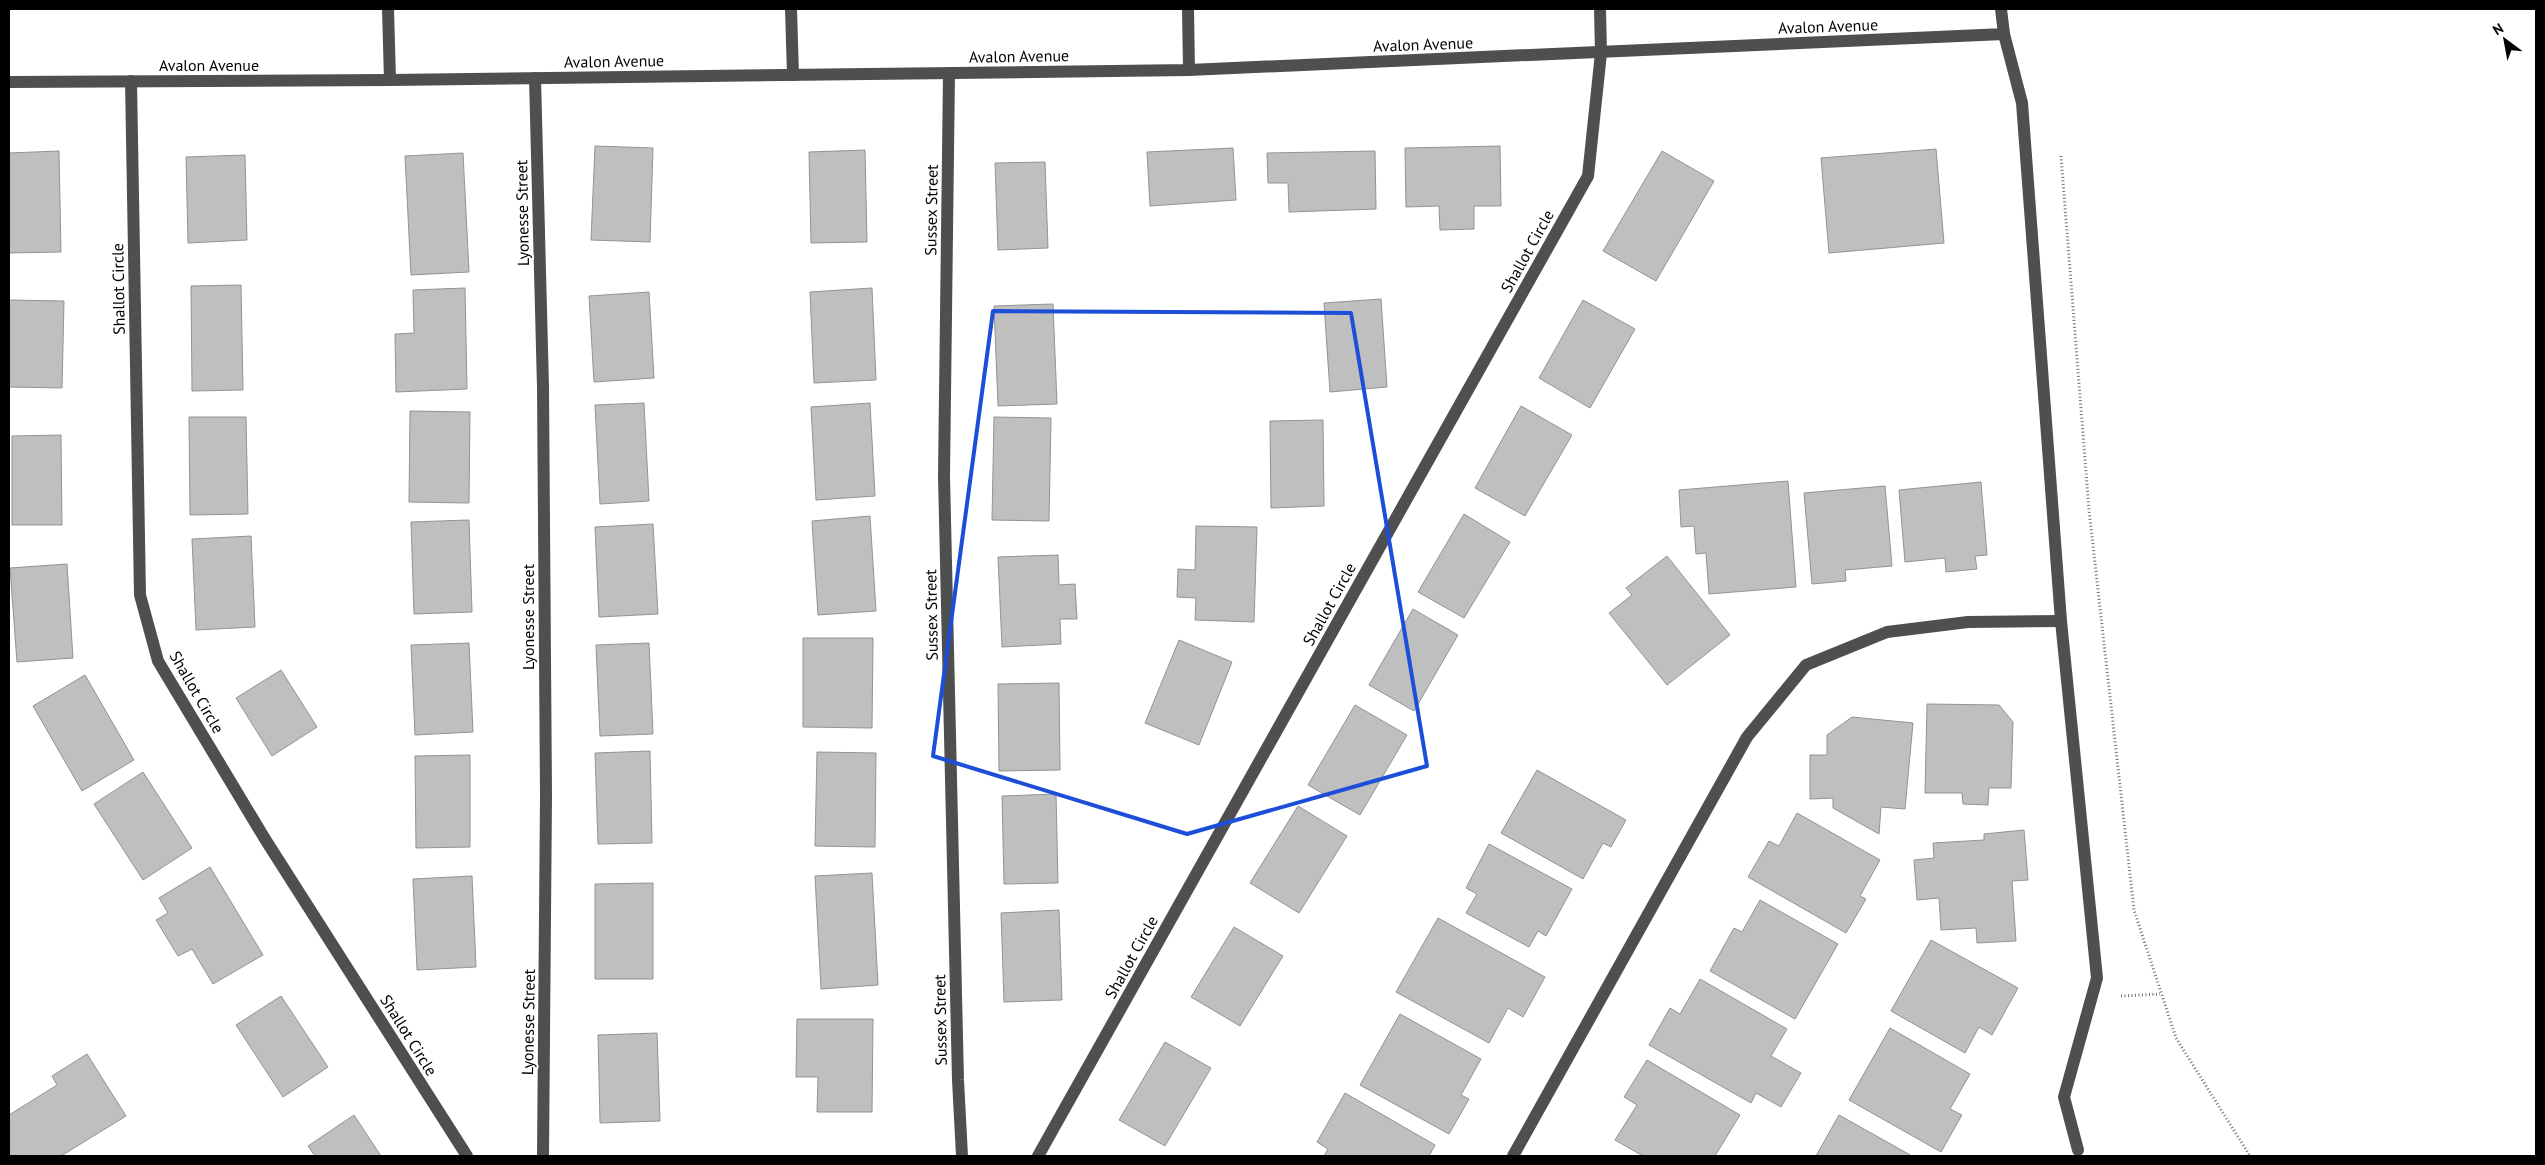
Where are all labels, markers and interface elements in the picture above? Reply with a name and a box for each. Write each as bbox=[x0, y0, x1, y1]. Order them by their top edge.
street label: Avalon Avenue bbox=[1778, 14, 1878, 38]
north arrow bbox=[2480, 15, 2530, 65]
text: N bbox=[2489, 19, 2507, 39]
street label: Avalon Avenue bbox=[1373, 32, 1473, 56]
street label: Avalon Avenue bbox=[969, 45, 1069, 67]
street label: Avalon Avenue bbox=[564, 50, 664, 72]
street label: Avalon Avenue bbox=[159, 55, 259, 75]
street label: Lyonesse Street bbox=[511, 159, 533, 266]
street label: Sussex Street bbox=[920, 164, 942, 256]
street label: Shallot Circle bbox=[1496, 206, 1558, 296]
street label: Shallot Circle bbox=[107, 243, 129, 335]
street label: Shallot Circle bbox=[1298, 559, 1360, 649]
street label: Lyonesse Street bbox=[518, 563, 538, 670]
street label: Sussex Street bbox=[920, 569, 942, 661]
street label: Shallot Circle bbox=[165, 647, 229, 737]
street label: Shallot Circle bbox=[1100, 912, 1162, 1002]
street label: Lyonesse Street bbox=[517, 968, 539, 1075]
street label: Sussex Street bbox=[929, 974, 951, 1066]
street label: Shallot Circle bbox=[376, 991, 442, 1079]

